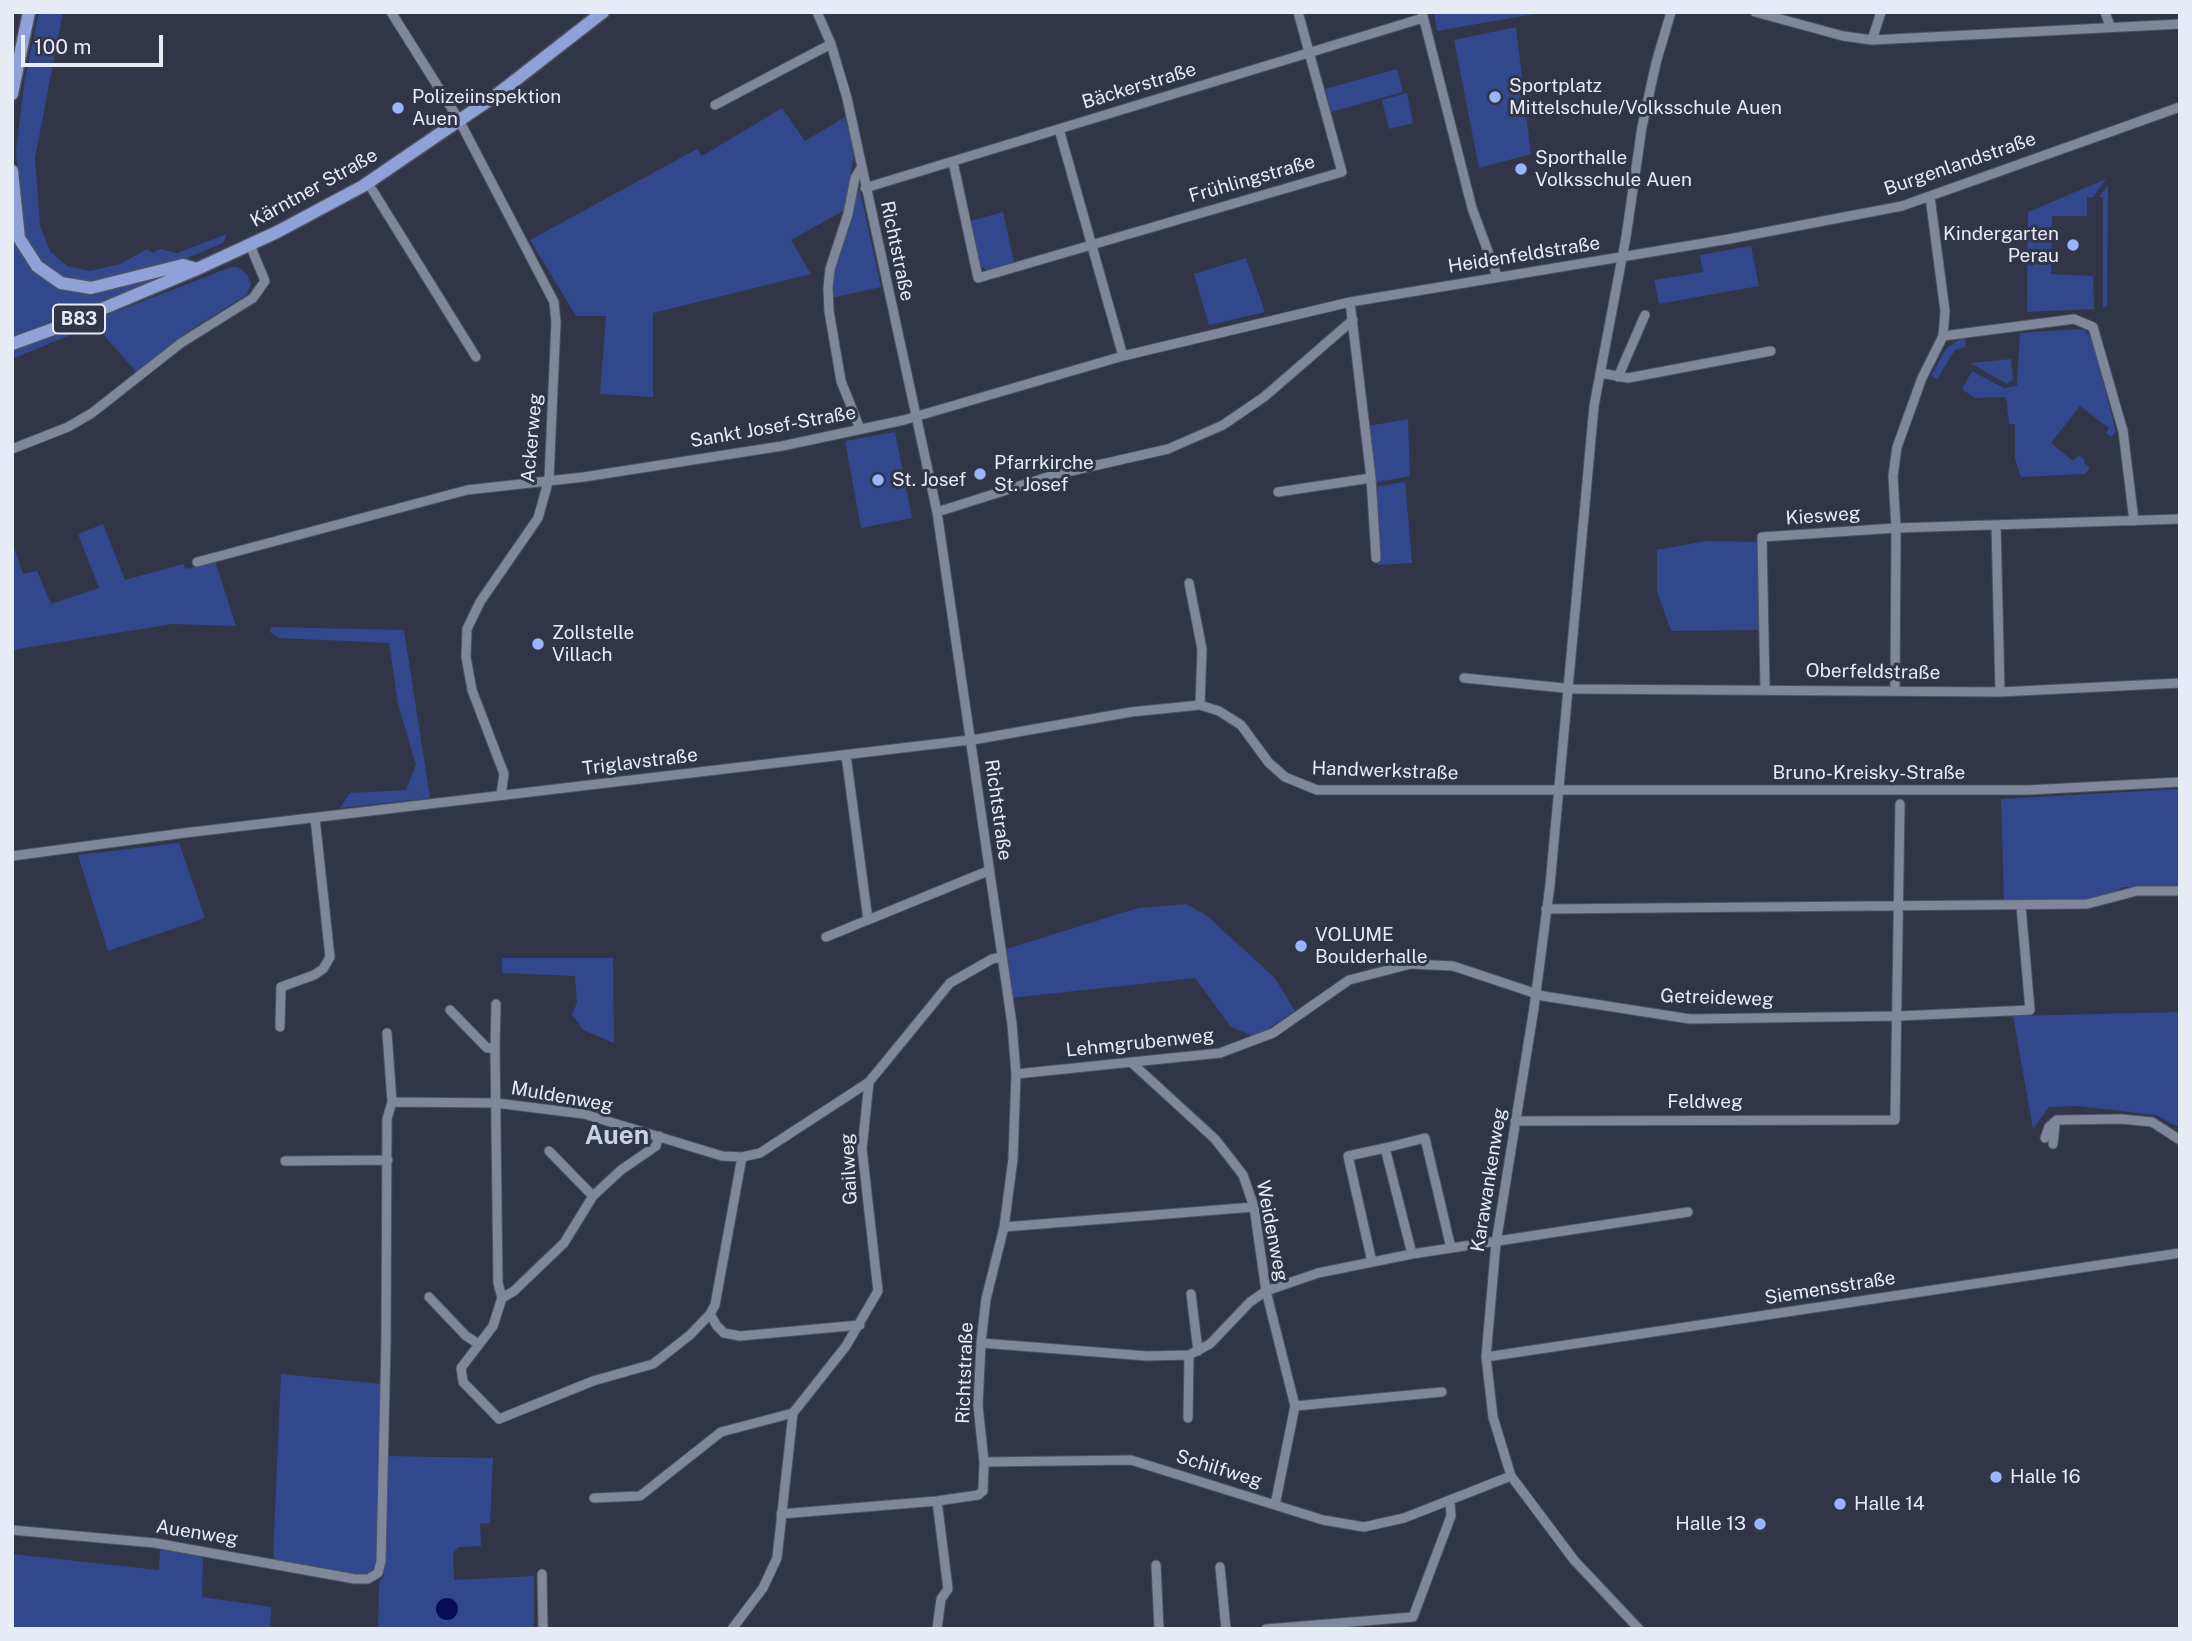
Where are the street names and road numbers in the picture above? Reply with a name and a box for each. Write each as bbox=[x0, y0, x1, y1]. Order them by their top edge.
street label: Bäckerstraße bbox=[1079, 58, 1199, 114]
street label: Burgenlandstraße bbox=[1881, 127, 2039, 201]
street label: Kärntner Straße bbox=[246, 144, 382, 232]
street label: Frühlingstraße bbox=[1186, 150, 1318, 208]
street label: Richtstraße bbox=[875, 199, 919, 303]
street label: Heidenfeldstraße bbox=[1446, 232, 1602, 278]
road number: B83 bbox=[53, 304, 105, 334]
street label: Ackerweg bbox=[517, 393, 547, 483]
street label: Sankt Josef-Straße bbox=[688, 401, 858, 453]
street label: Kiesweg bbox=[1785, 502, 1861, 530]
street label: Oberfeldstraße bbox=[1805, 659, 1941, 685]
street label: Triglavstraße bbox=[581, 744, 699, 780]
street label: Handwerkstraße bbox=[1311, 757, 1459, 785]
street label: Richtstraße bbox=[980, 758, 1016, 862]
street label: Bruno-Kreisky-Straße bbox=[1773, 762, 1965, 784]
street label: Getreideweg bbox=[1660, 985, 1774, 1011]
street label: Lehmgrubenweg bbox=[1065, 1024, 1215, 1062]
street label: Muldenweg bbox=[509, 1077, 615, 1117]
street label: Feldweg bbox=[1667, 1091, 1743, 1113]
street label: Karawankenweg bbox=[1466, 1106, 1512, 1254]
street label: Gailweg bbox=[836, 1133, 862, 1205]
street label: Weidenweg bbox=[1251, 1178, 1293, 1284]
street label: Siemensstraße bbox=[1763, 1266, 1897, 1310]
street label: Richtstraße bbox=[952, 1322, 978, 1424]
street label: Schilfweg bbox=[1173, 1445, 1265, 1493]
street label: Auenweg bbox=[154, 1515, 240, 1551]

